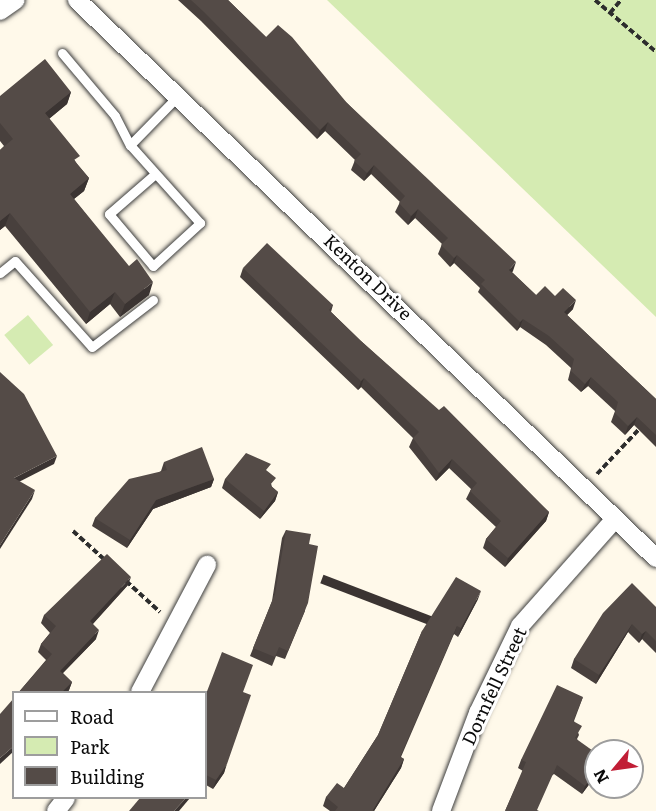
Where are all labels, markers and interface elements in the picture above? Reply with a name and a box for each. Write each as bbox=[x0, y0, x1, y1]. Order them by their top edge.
street label: Kenton Drive bbox=[319, 230, 417, 324]
street label: Dornfell Street bbox=[457, 624, 531, 748]
legend bbox=[12, 691, 207, 799]
text: Road bbox=[70, 703, 114, 730]
text: Park bbox=[70, 733, 109, 760]
north arrow bbox=[584, 739, 644, 799]
text: Building bbox=[70, 763, 144, 790]
text: N bbox=[586, 765, 614, 788]

